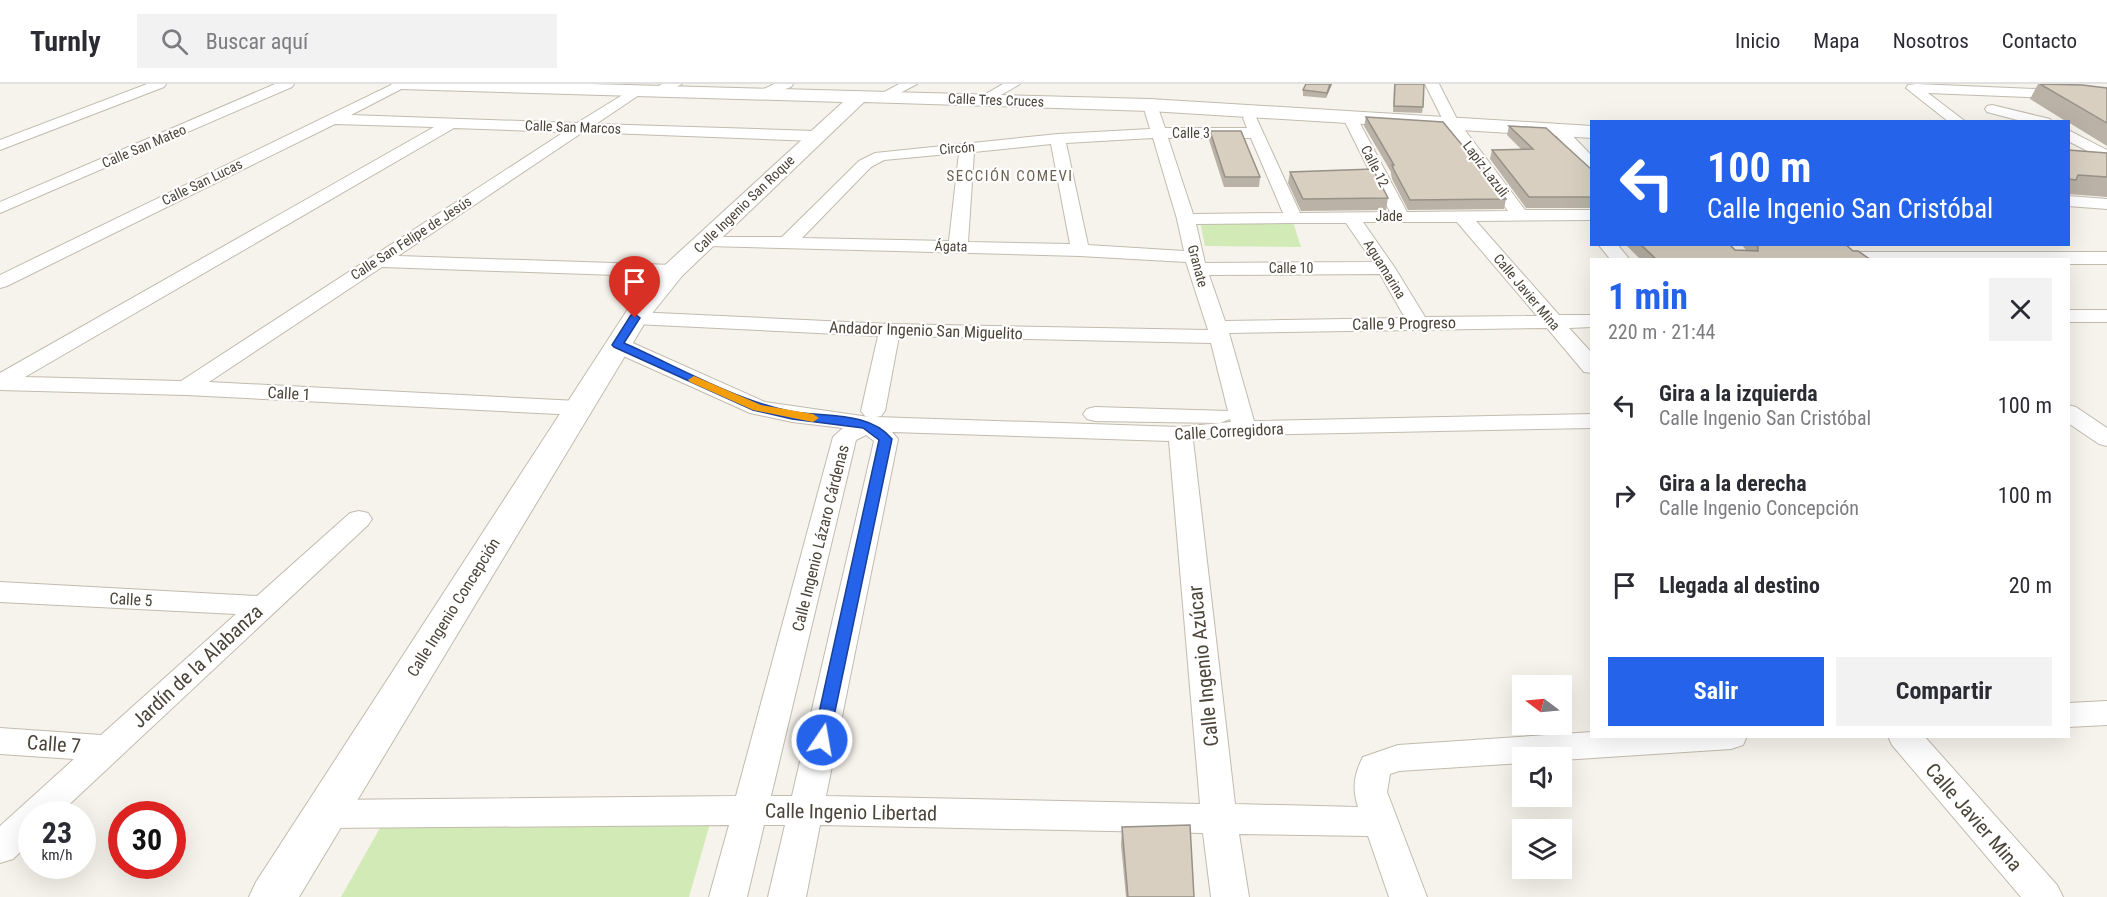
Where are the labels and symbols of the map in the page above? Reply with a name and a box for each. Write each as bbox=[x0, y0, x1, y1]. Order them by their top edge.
street label: Calle Tres Cruces bbox=[948, 90, 1044, 110]
street label: Calle San Marcos bbox=[525, 117, 621, 137]
street label: Calle San Mateo bbox=[100, 121, 188, 171]
street label: Calle 3 bbox=[1172, 125, 1210, 141]
street label: Circón bbox=[939, 138, 975, 158]
street label: Lapiz Lazuli bbox=[1460, 138, 1512, 200]
street label: Calle 12 bbox=[1358, 142, 1392, 190]
street label: Calle Ingenio San Roque bbox=[690, 152, 798, 256]
street label: Calle San Lucas bbox=[159, 156, 245, 208]
district label: SECCIÓN COMEVI bbox=[946, 167, 1074, 185]
street label: Calle San Felipe de Jesús bbox=[348, 193, 474, 283]
street label: Jade bbox=[1376, 208, 1403, 224]
street label: Ágata bbox=[934, 236, 968, 255]
street label: Aguamarina bbox=[1361, 236, 1409, 302]
street label: Granate bbox=[1185, 243, 1211, 289]
street label: Calle Javier Mina bbox=[1490, 251, 1564, 333]
pin bbox=[609, 256, 660, 318]
street label: Calle 10 bbox=[1269, 260, 1313, 276]
street label: Calle 9 Progreso bbox=[1352, 313, 1456, 334]
street label: Andador Ingenio San Miguelito bbox=[829, 318, 1023, 343]
street label: Calle 1 bbox=[267, 383, 311, 404]
street label: Calle Corregidora bbox=[1174, 419, 1284, 444]
street label: Calle Ingenio Lázaro Cárdenas bbox=[788, 443, 853, 633]
street label: Calle Ingenio Concepción bbox=[403, 534, 504, 680]
street label: Calle Ingenio Azúcar bbox=[1183, 584, 1223, 748]
street label: Calle 5 bbox=[109, 589, 153, 610]
street label: Jardín de la Alabanza bbox=[127, 599, 267, 733]
north arrow bbox=[1512, 675, 1572, 735]
position arrow bbox=[790, 708, 854, 772]
street label: Calle 7 bbox=[26, 730, 82, 758]
street label: Calle Javier Mina bbox=[1921, 758, 2027, 876]
street label: Calle Ingenio Libertad bbox=[765, 798, 937, 826]
speed limit sign: 30 bbox=[108, 801, 186, 879]

